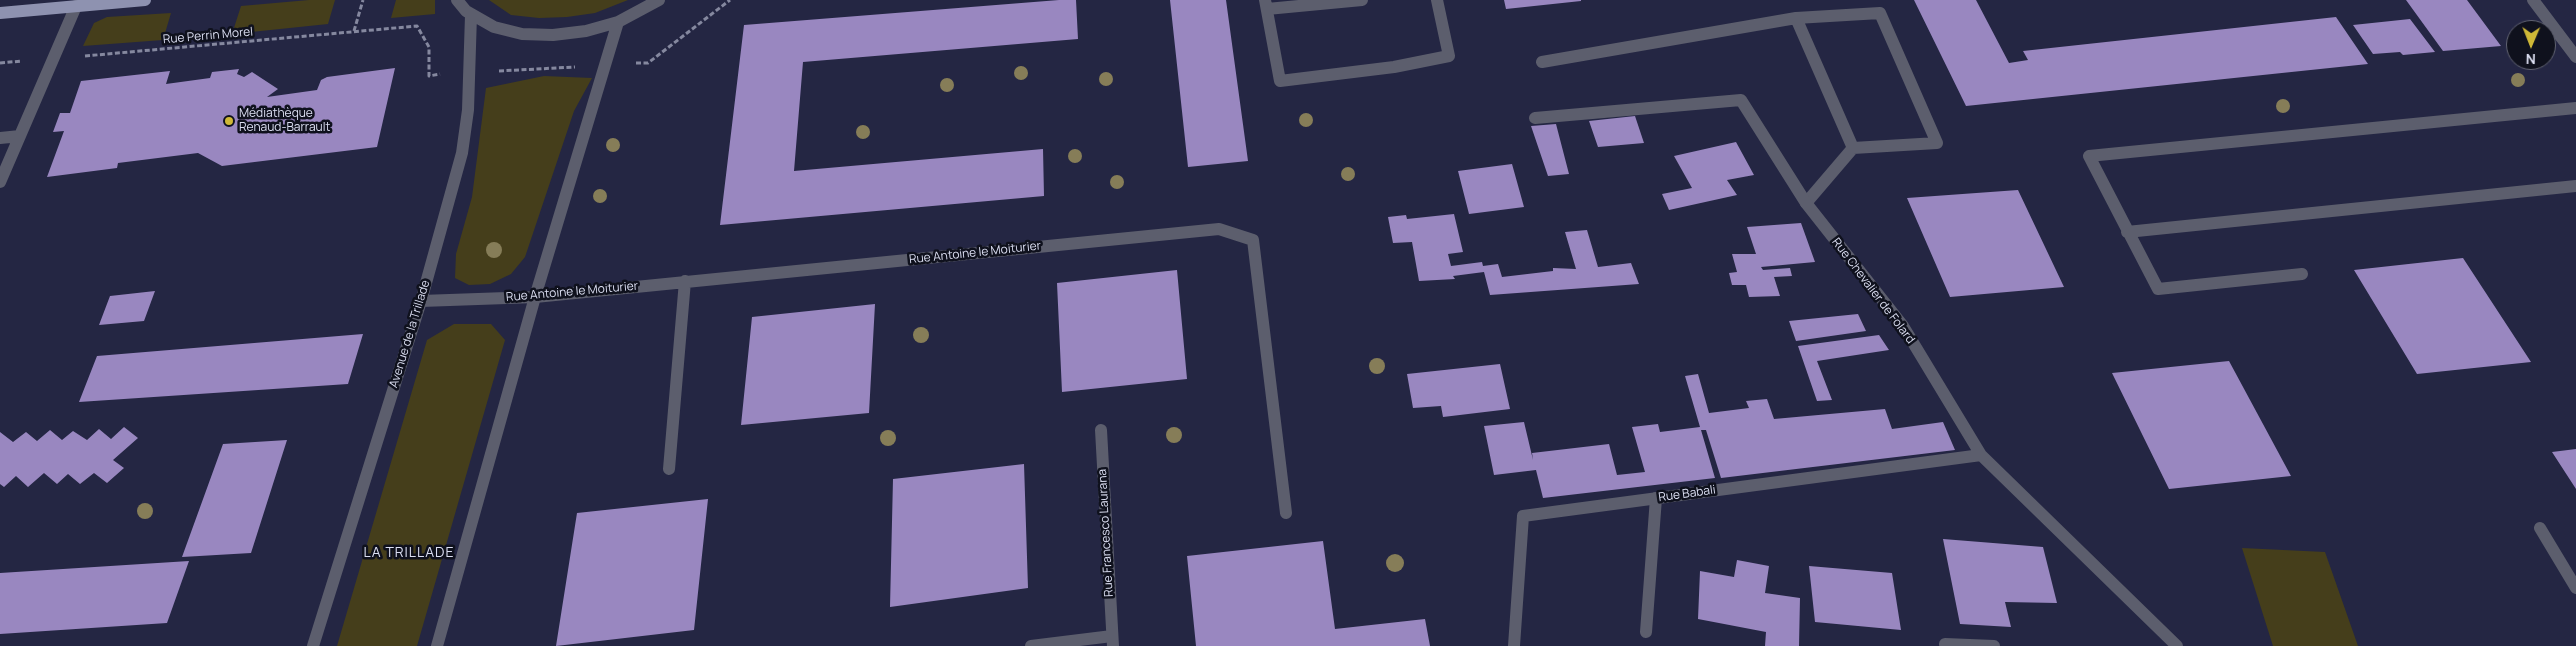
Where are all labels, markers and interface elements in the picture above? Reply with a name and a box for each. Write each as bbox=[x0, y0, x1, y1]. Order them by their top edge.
north arrow bbox=[2506, 20, 2556, 70]
street label: Rue Perrin Morel bbox=[162, 25, 254, 47]
text: N bbox=[2526, 50, 2536, 69]
place label: Médiathèque Renaud-Barrault bbox=[239, 107, 330, 135]
marker: Médiathèque Renaud-Barrault bbox=[223, 115, 235, 127]
street label: Rue Chevalier de Folard bbox=[1829, 235, 1917, 347]
street label: Rue Antoine le Moiturier bbox=[908, 239, 1042, 267]
street label: Avenue de la Trillade bbox=[387, 278, 433, 390]
street label: Rue Antoine le Moiturier bbox=[505, 279, 639, 305]
street label: Rue Francesco Laurana bbox=[1095, 469, 1117, 597]
street label: Rue Babali bbox=[1658, 483, 1716, 505]
district label: LA TRILLADE bbox=[362, 545, 456, 561]

